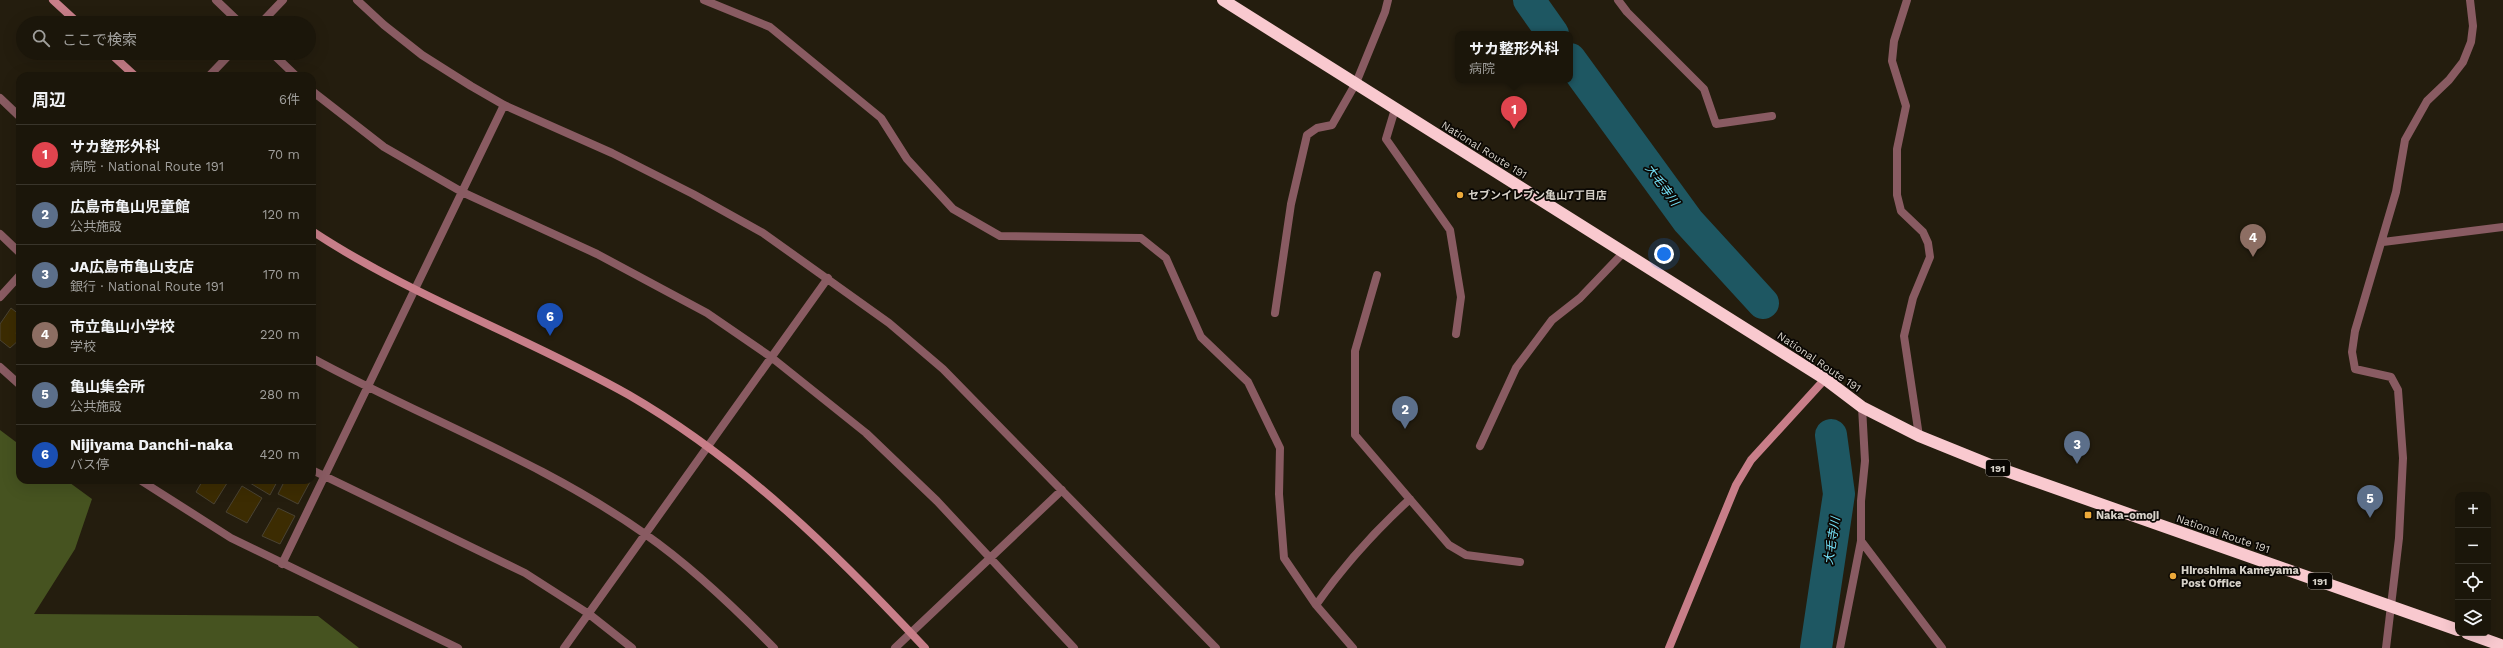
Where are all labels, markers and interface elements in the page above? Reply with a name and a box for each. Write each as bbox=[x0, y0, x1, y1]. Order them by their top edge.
search box bbox=[16, 16, 316, 60]
icon: search bbox=[30, 27, 52, 49]
text: ここで検索 bbox=[62, 31, 137, 49]
popup bbox=[1455, 31, 1573, 83]
text: サカ整形外科 bbox=[1469, 40, 1559, 58]
text: 病院 bbox=[1469, 61, 1495, 76]
text: 周辺 bbox=[32, 90, 66, 110]
text: 6件 bbox=[279, 92, 300, 107]
pin: 1 bbox=[1501, 96, 1527, 129]
street label: National Route 191 bbox=[1439, 118, 1529, 182]
text: サカ整形外科 bbox=[70, 138, 160, 156]
text: 1 bbox=[42, 147, 48, 162]
text: 70 m bbox=[268, 147, 300, 162]
text: 病院 · National Route 191 bbox=[70, 159, 224, 174]
water label: 大毛寺川 bbox=[1642, 161, 1683, 210]
place label: セブンイレブン亀山7丁目店 bbox=[1468, 189, 1607, 202]
marker: セブンイレブン亀山7丁目店 bbox=[1455, 190, 1465, 200]
text: 広島市亀山児童館 bbox=[70, 198, 190, 216]
text: 2 bbox=[41, 207, 49, 222]
text: 120 m bbox=[262, 207, 300, 222]
text: 公共施設 bbox=[70, 219, 122, 234]
pin: 4 bbox=[2240, 224, 2266, 257]
your location bbox=[1654, 244, 1674, 264]
text: JA広島市亀山支店 bbox=[70, 258, 194, 276]
text: 3 bbox=[41, 267, 49, 282]
text: 170 m bbox=[263, 267, 300, 282]
text: 銀行 · National Route 191 bbox=[70, 279, 224, 294]
pin: 6 bbox=[537, 303, 563, 336]
text: 市立亀山小学校 bbox=[70, 318, 175, 336]
text: 4 bbox=[41, 327, 49, 342]
text: 220 m bbox=[260, 327, 300, 342]
street label: National Route 191 bbox=[1775, 329, 1863, 395]
text: 学校 bbox=[70, 339, 96, 354]
text: 亀山集会所 bbox=[70, 378, 145, 396]
text: 5 bbox=[41, 387, 49, 402]
text: 280 m bbox=[260, 387, 300, 402]
pin: 2 bbox=[1392, 396, 1418, 429]
text: 公共施設 bbox=[70, 399, 122, 414]
pin: 3 bbox=[2064, 431, 2090, 464]
text: Nijiyama Danchi-naka bbox=[70, 436, 233, 454]
text: 6 bbox=[41, 447, 49, 462]
text: 420 m bbox=[260, 447, 300, 462]
text: バス停 bbox=[70, 457, 109, 472]
road number: 191 bbox=[1986, 460, 2010, 476]
pin: 5 bbox=[2357, 485, 2383, 518]
map controls bbox=[2455, 492, 2491, 636]
button: + bbox=[2455, 492, 2491, 528]
place label: Naka-omoji bbox=[2096, 509, 2159, 522]
marker: Naka-omoji bbox=[2083, 510, 2093, 520]
street label: National Route 191 bbox=[2174, 512, 2272, 556]
water label: 大毛寺川 bbox=[1821, 514, 1843, 566]
button: − bbox=[2455, 528, 2491, 564]
place label: Hiroshima Kameyama Post Office bbox=[2181, 564, 2300, 590]
button: locate bbox=[2455, 564, 2491, 600]
marker: Hiroshima Kameyama Post Office bbox=[2168, 571, 2178, 581]
road number: 191 bbox=[2308, 573, 2332, 589]
button: layers bbox=[2455, 600, 2491, 636]

